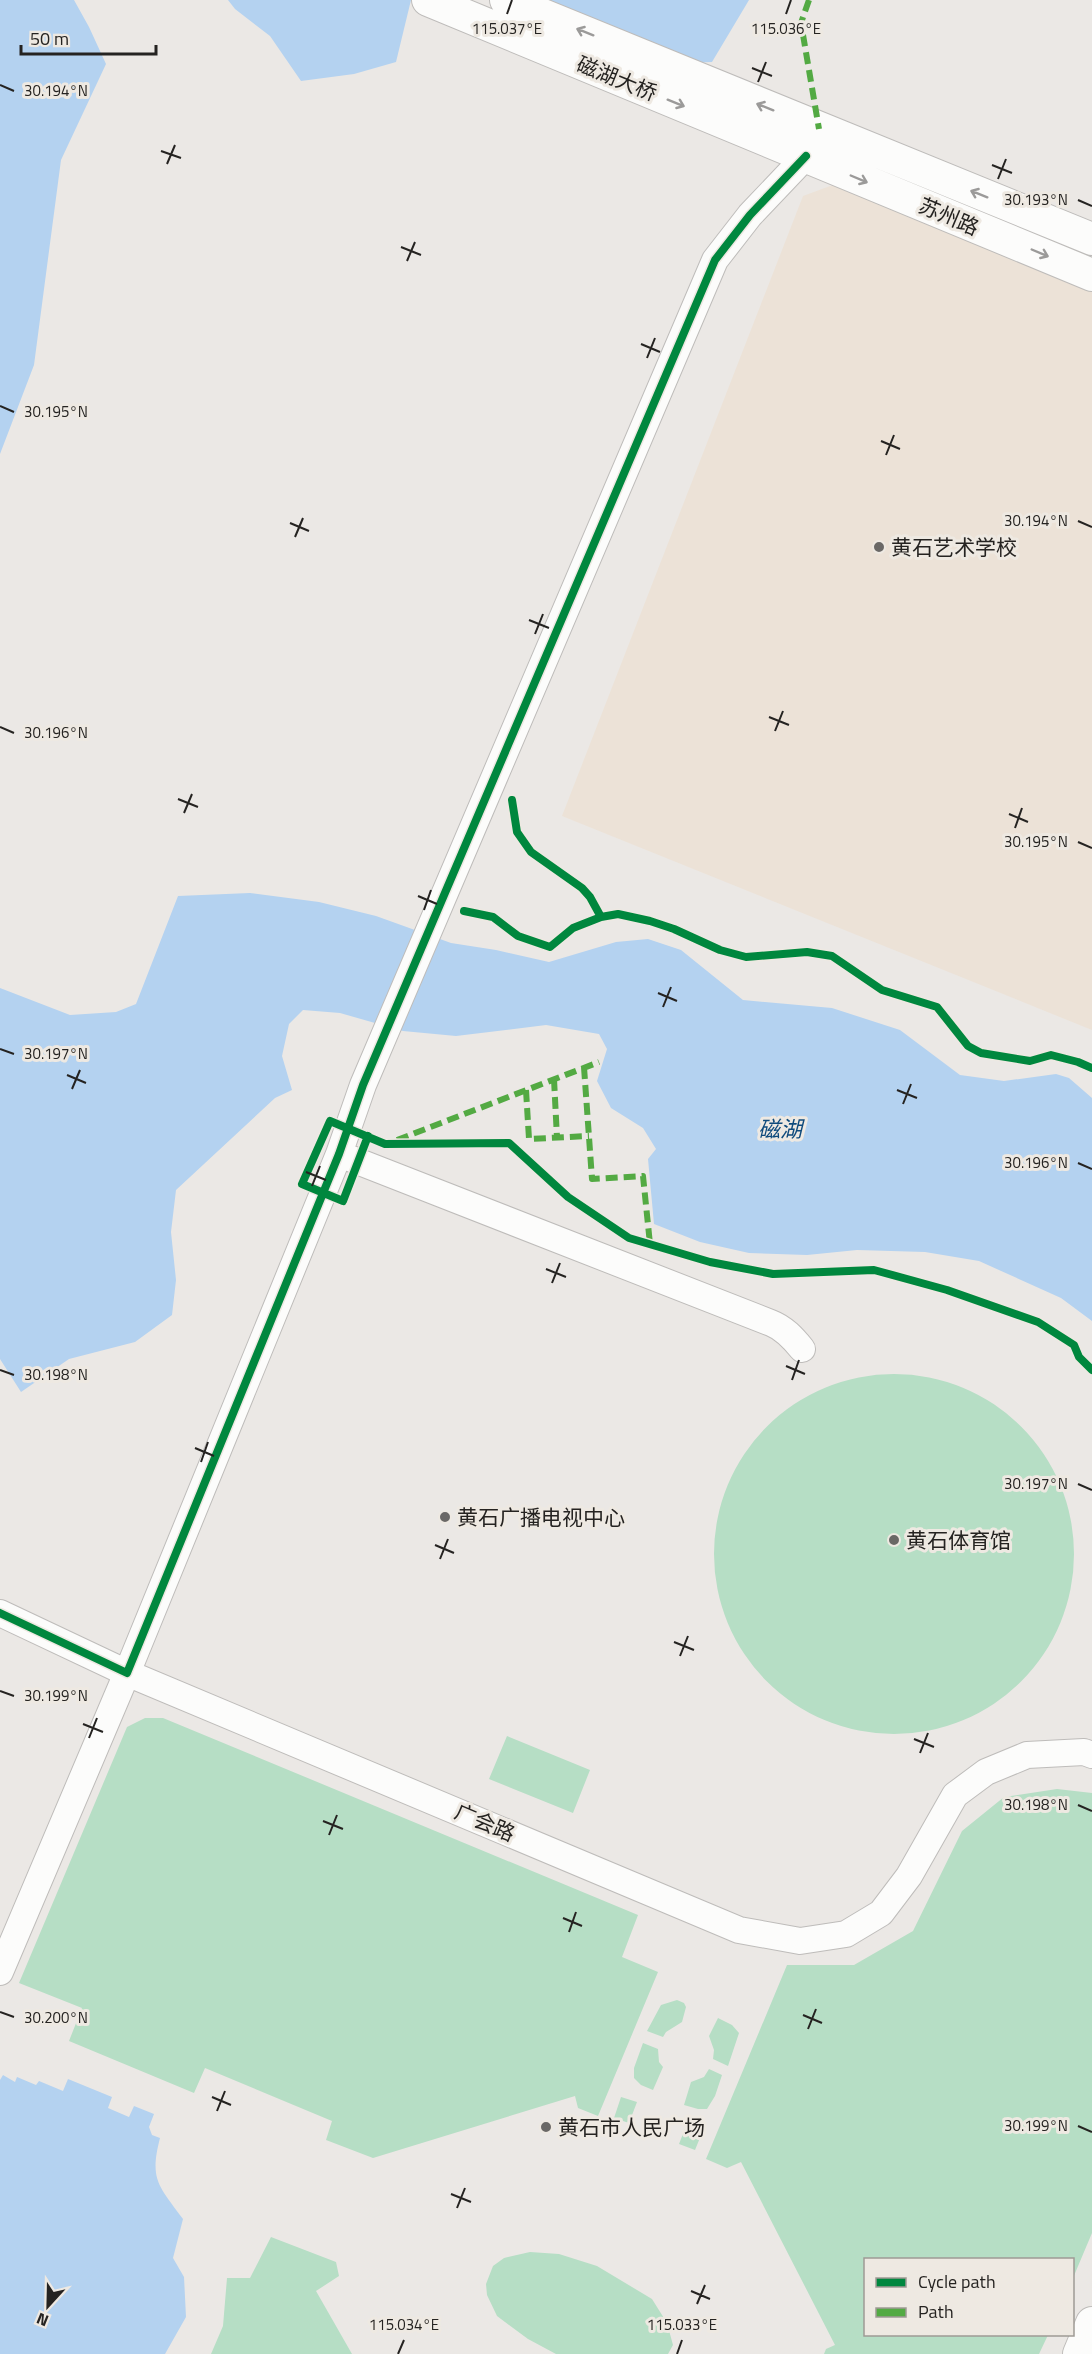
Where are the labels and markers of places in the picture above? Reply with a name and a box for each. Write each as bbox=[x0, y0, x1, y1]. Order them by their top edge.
place label: 黄石艺术学校 bbox=[891, 531, 1017, 563]
marker: 黄石艺术学校 bbox=[872, 540, 886, 554]
place label: 黄石广播电视中心 bbox=[457, 1501, 625, 1533]
marker: 黄石广播电视中心 bbox=[438, 1510, 452, 1524]
place label: 黄石体育馆 bbox=[906, 1524, 1011, 1556]
marker: 黄石体育馆 bbox=[887, 1533, 901, 1547]
place label: 黄石市人民广场 bbox=[558, 2111, 705, 2143]
marker: 黄石市人民广场 bbox=[539, 2120, 553, 2134]

